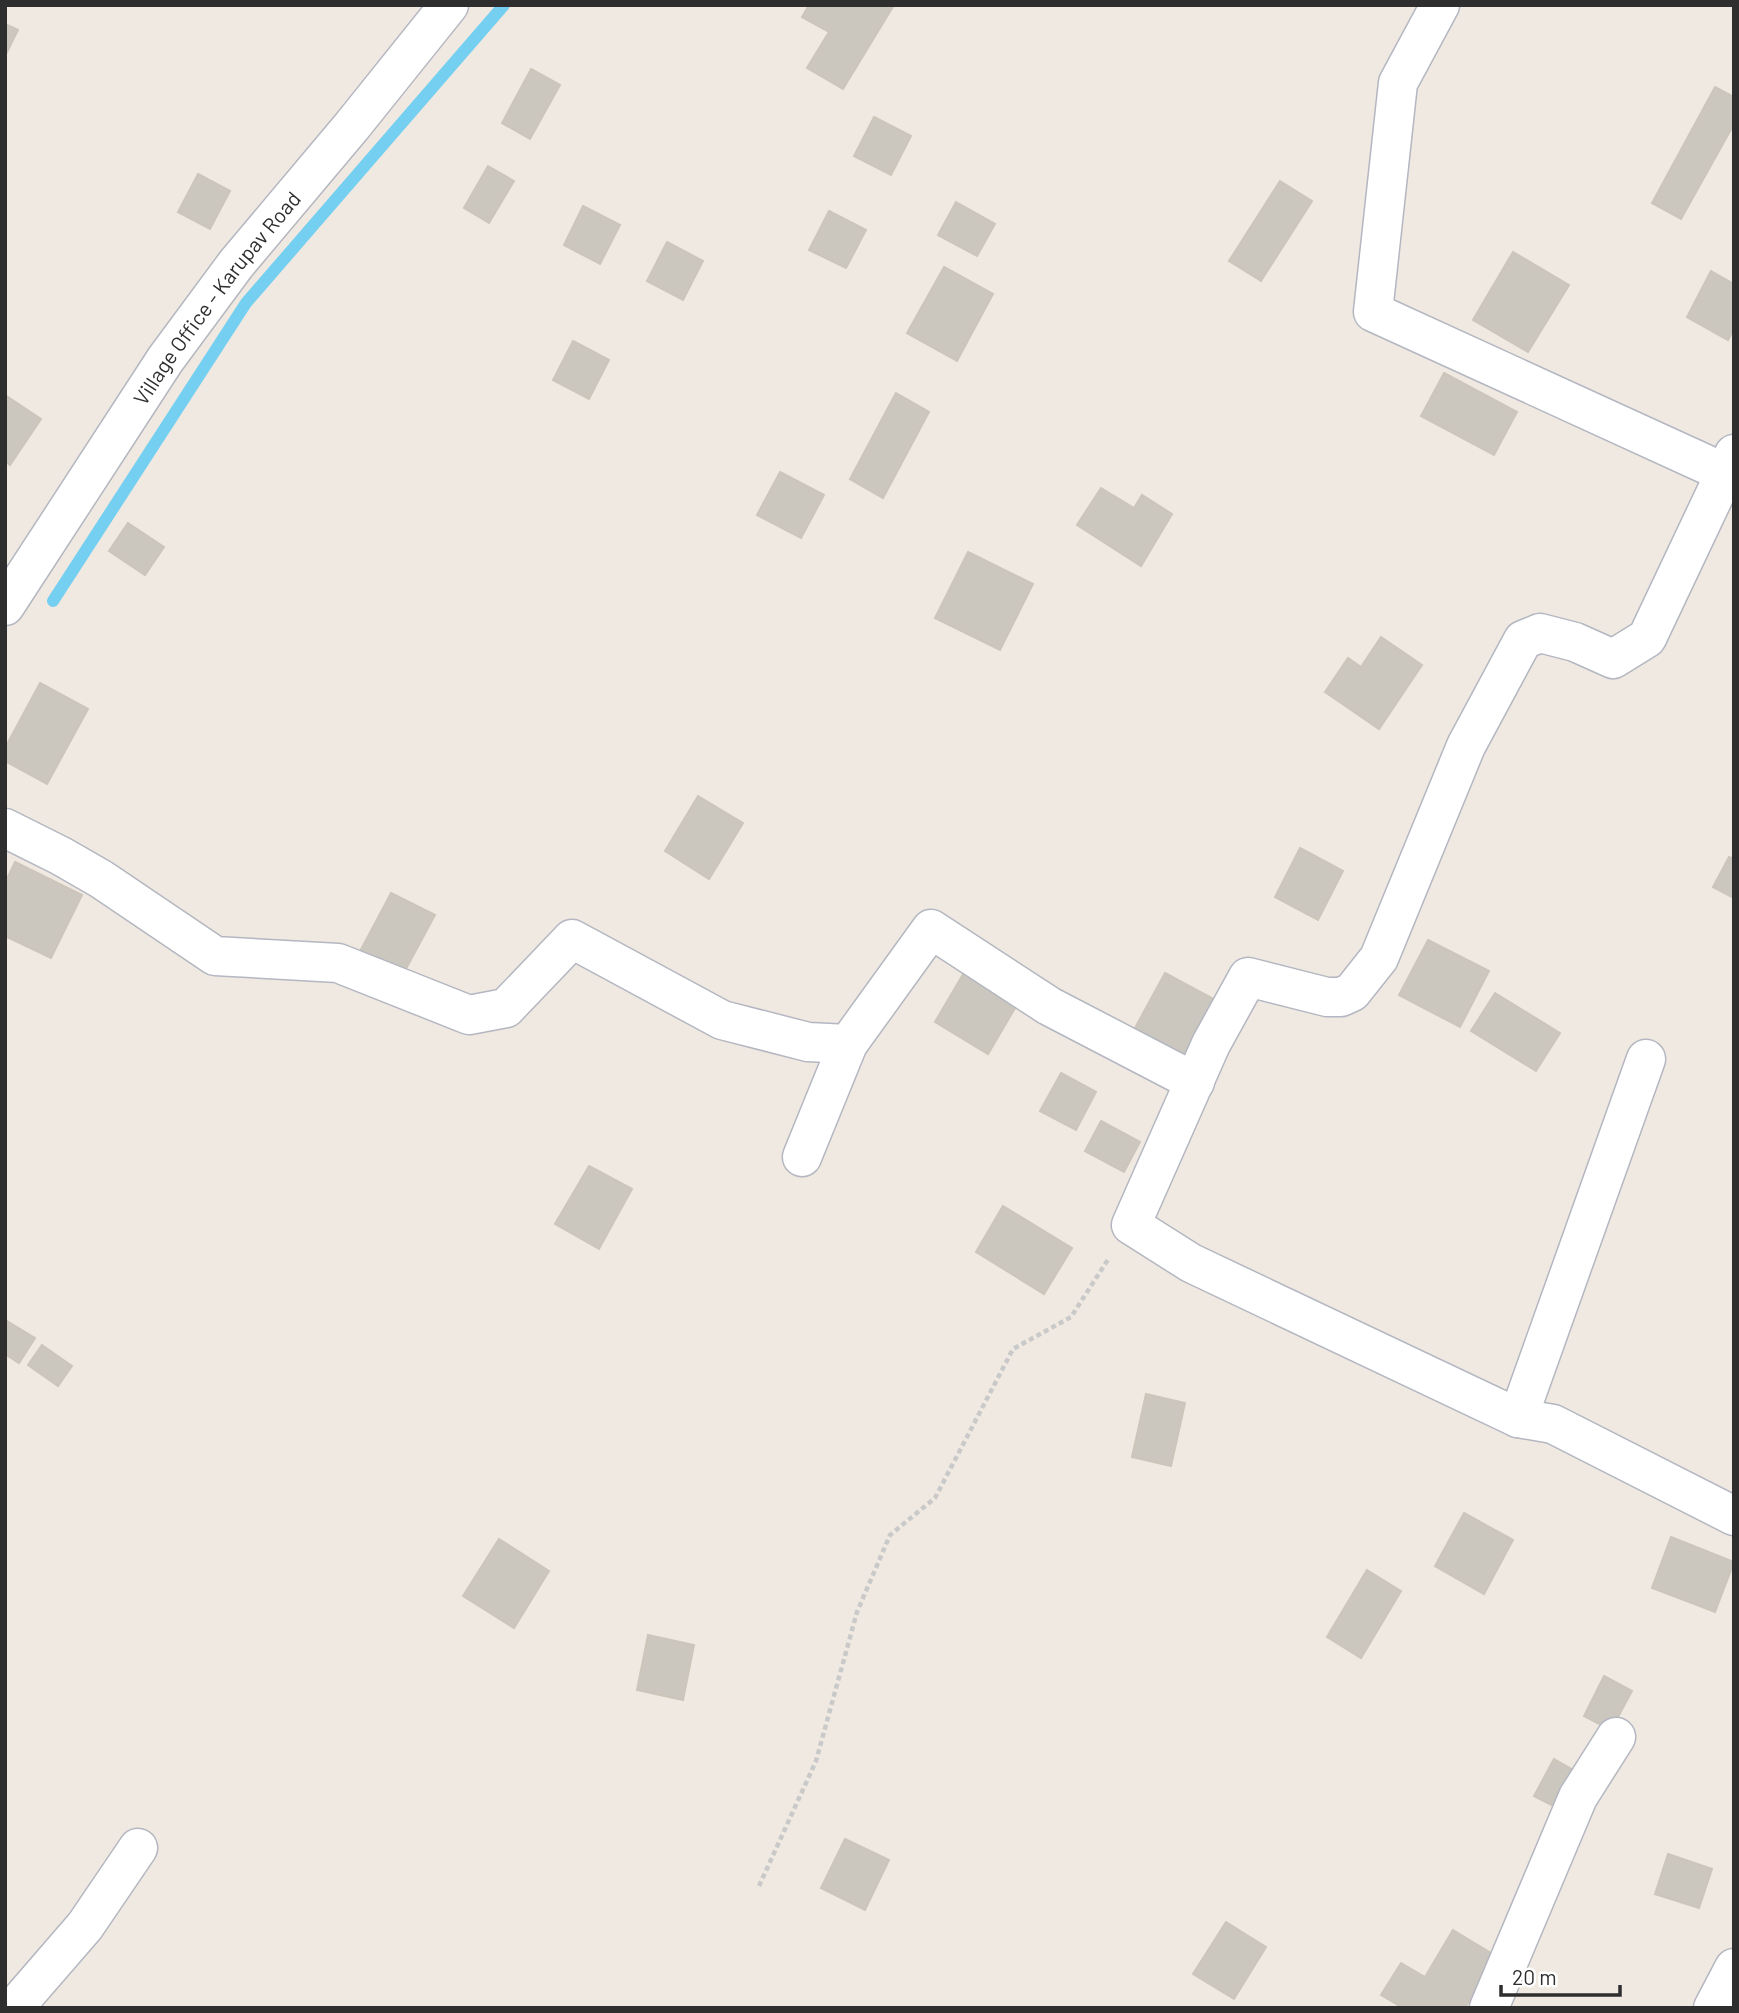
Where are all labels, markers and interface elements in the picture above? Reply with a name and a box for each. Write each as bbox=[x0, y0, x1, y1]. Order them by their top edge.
street label: Village Office - Karupav Road bbox=[127, 186, 305, 409]
scale bar bbox=[1501, 1954, 1620, 1998]
text: 20 m bbox=[1512, 1964, 1557, 1989]

